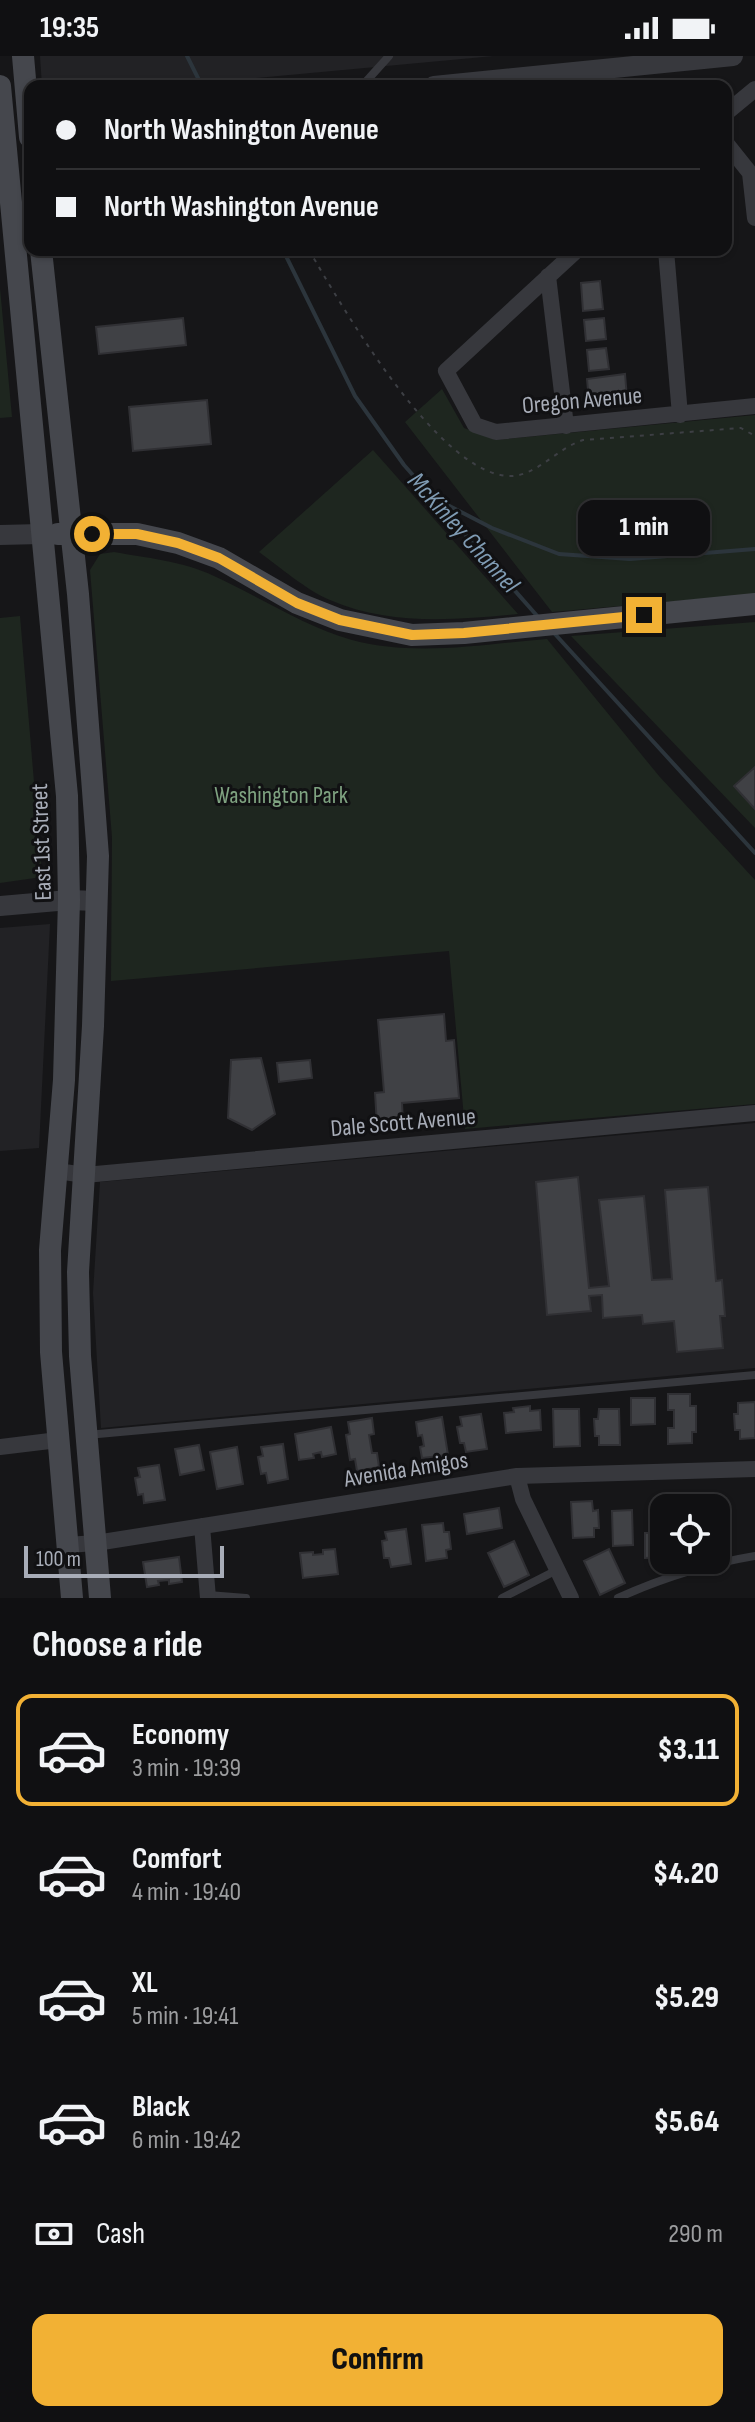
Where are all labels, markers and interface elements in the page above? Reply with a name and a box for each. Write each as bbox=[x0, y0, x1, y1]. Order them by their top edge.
text: 19:35 bbox=[40, 10, 99, 46]
text: North Washington Avenue bbox=[104, 112, 379, 148]
text: North Washington Avenue bbox=[104, 189, 379, 225]
street label: Oregon Avenue bbox=[521, 381, 643, 420]
water label: McKinley Channel bbox=[401, 466, 526, 601]
callout: 1 min bbox=[578, 499, 710, 555]
text: 1 min bbox=[619, 512, 669, 543]
route start bbox=[74, 516, 110, 552]
route end bbox=[626, 597, 662, 633]
park label: Washington Park bbox=[214, 781, 348, 810]
street label: East 1st Street bbox=[25, 783, 58, 901]
street label: Dale Scott Avenue bbox=[329, 1102, 477, 1143]
street label: Avenida Amigos bbox=[341, 1445, 470, 1494]
map controls bbox=[650, 1494, 730, 1574]
button: locate bbox=[650, 1494, 730, 1574]
scale bar bbox=[24, 1542, 224, 1578]
text: 100 m bbox=[36, 1546, 81, 1573]
text: Choose a ride bbox=[32, 1624, 203, 1667]
icon: car bbox=[36, 1714, 108, 1786]
text: Economy bbox=[132, 1717, 229, 1753]
text: $3.11 bbox=[657, 1732, 719, 1768]
text: 3 min · 19:39 bbox=[132, 1753, 241, 1784]
icon: car bbox=[36, 1838, 108, 1910]
text: Comfort bbox=[132, 1841, 222, 1877]
text: $4.20 bbox=[653, 1856, 719, 1892]
text: 4 min · 19:40 bbox=[132, 1877, 241, 1908]
icon: car bbox=[36, 1962, 108, 2034]
text: XL bbox=[132, 1965, 158, 2001]
text: $5.29 bbox=[654, 1980, 719, 2016]
text: 5 min · 19:41 bbox=[132, 2001, 238, 2032]
icon: car bbox=[36, 2086, 108, 2158]
text: Black bbox=[132, 2089, 190, 2125]
text: $5.64 bbox=[654, 2104, 719, 2140]
text: 6 min · 19:42 bbox=[132, 2125, 241, 2156]
icon: cash bbox=[32, 2212, 76, 2256]
text: Cash bbox=[96, 2216, 145, 2252]
text: 290 m bbox=[668, 2219, 723, 2250]
button: Confirm bbox=[32, 2314, 723, 2406]

